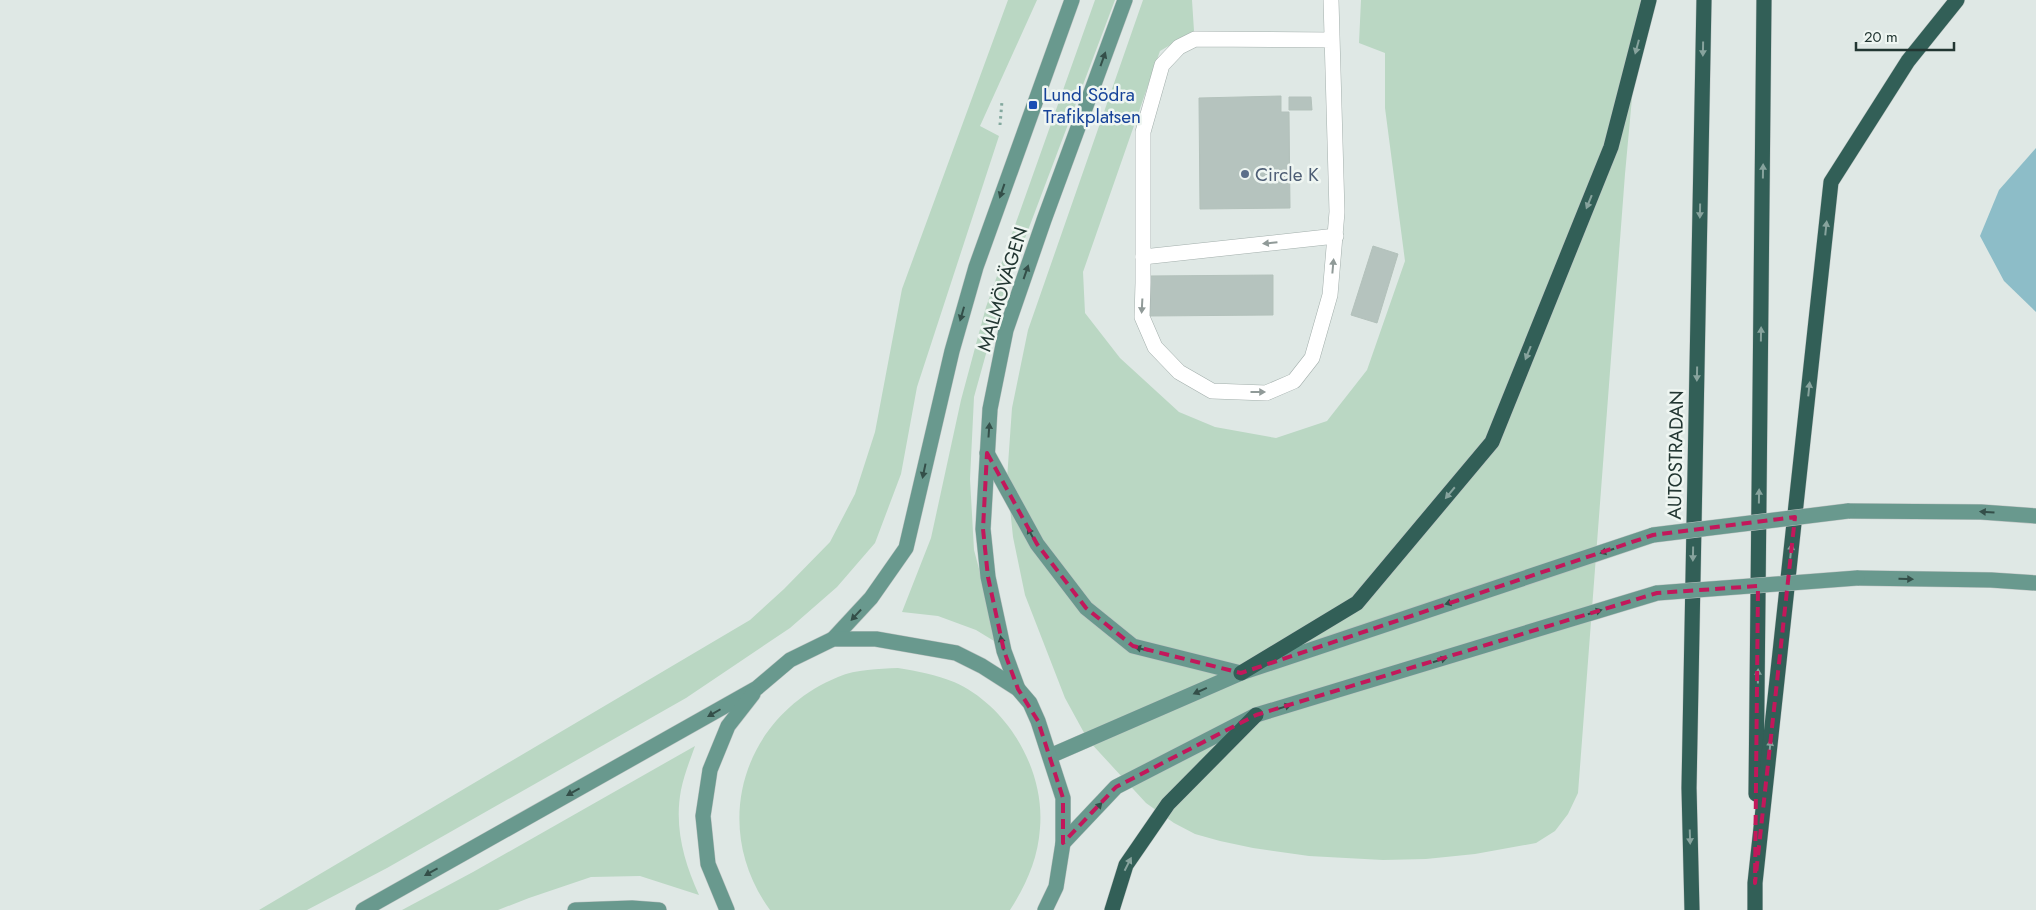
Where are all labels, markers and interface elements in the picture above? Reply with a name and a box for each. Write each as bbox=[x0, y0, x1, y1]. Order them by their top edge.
scale bar bbox=[1856, 20, 1954, 52]
text: 20 m bbox=[1864, 26, 1898, 48]
one-way arrow bbox=[1633, 40, 1641, 55]
one-way arrow bbox=[1699, 41, 1707, 57]
one-way arrow bbox=[1099, 51, 1107, 66]
place label: Lund Södra Trafikplatsen bbox=[1043, 81, 1141, 130]
marker: Lund Södra Trafikplatsen bbox=[1027, 99, 1039, 111]
place label: Circle K bbox=[1255, 161, 1319, 188]
one-way arrow bbox=[1759, 163, 1767, 179]
marker: Circle K bbox=[1239, 168, 1251, 180]
one-way arrow bbox=[998, 184, 1006, 199]
one-way arrow bbox=[1585, 195, 1593, 210]
one-way arrow bbox=[1696, 203, 1704, 219]
one-way arrow bbox=[1822, 219, 1830, 235]
street label: MALMÖVÄGEN bbox=[971, 224, 1034, 355]
one-way arrow bbox=[1261, 239, 1277, 247]
one-way arrow bbox=[1329, 257, 1337, 273]
one-way arrow bbox=[1022, 264, 1030, 279]
one-way arrow bbox=[1138, 298, 1146, 314]
one-way arrow bbox=[958, 306, 966, 321]
one-way arrow bbox=[1757, 326, 1765, 342]
one-way arrow bbox=[1524, 346, 1532, 361]
one-way arrow bbox=[1693, 366, 1701, 382]
one-way arrow bbox=[1805, 381, 1813, 397]
one-way arrow bbox=[1251, 388, 1267, 396]
street label: AUTOSTRADAN bbox=[1661, 390, 1690, 520]
one-way arrow bbox=[985, 421, 993, 437]
one-way arrow bbox=[920, 464, 928, 479]
one-way arrow bbox=[1444, 486, 1455, 499]
one-way arrow bbox=[1755, 488, 1763, 504]
one-way arrow bbox=[1979, 508, 1995, 516]
one-way arrow bbox=[1027, 527, 1036, 540]
one-way arrow bbox=[1787, 543, 1795, 559]
one-way arrow bbox=[1689, 546, 1697, 562]
one-way arrow bbox=[1599, 547, 1614, 555]
one-way arrow bbox=[1898, 575, 1914, 583]
one-way arrow bbox=[1445, 599, 1460, 606]
one-way arrow bbox=[1588, 608, 1603, 616]
one-way arrow bbox=[850, 609, 862, 621]
one-way arrow bbox=[998, 635, 1006, 650]
one-way arrow bbox=[1135, 644, 1150, 652]
one-way arrow bbox=[1432, 655, 1447, 663]
one-way arrow bbox=[1754, 668, 1762, 684]
one-way arrow bbox=[1193, 687, 1207, 695]
one-way arrow bbox=[1277, 702, 1292, 710]
one-way arrow bbox=[708, 708, 721, 717]
one-way arrow bbox=[1766, 739, 1774, 755]
one-way arrow bbox=[566, 788, 579, 797]
one-way arrow bbox=[1091, 802, 1103, 814]
one-way arrow bbox=[1686, 829, 1694, 845]
one-way arrow bbox=[1124, 857, 1132, 871]
one-way arrow bbox=[424, 868, 439, 876]

